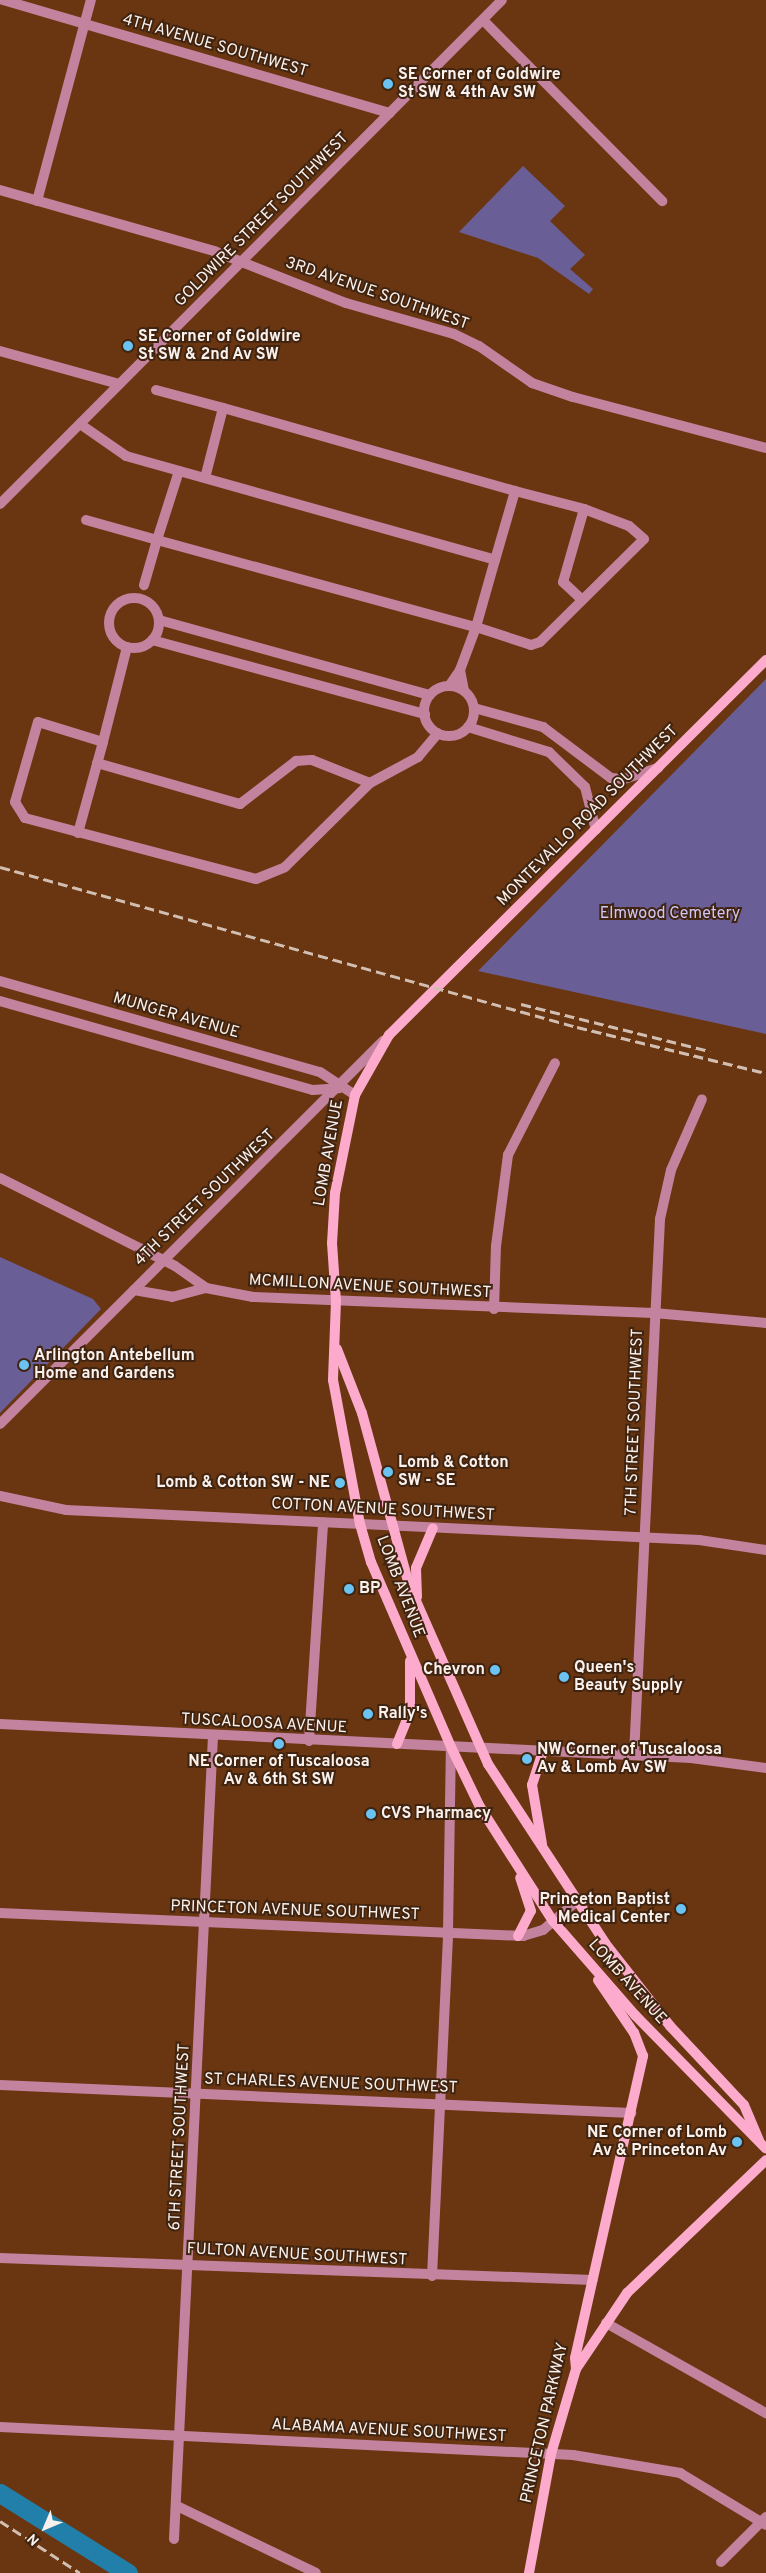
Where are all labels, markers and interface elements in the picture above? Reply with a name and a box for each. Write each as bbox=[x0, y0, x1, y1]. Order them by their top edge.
street label: 4TH AVENUE SOUTHWEST bbox=[120, 10, 310, 82]
place label: SE Corner of Goldwire St SW & 4th Av SW bbox=[398, 65, 561, 103]
marker: SE Corner of Goldwire St SW & 4th Av SW bbox=[382, 78, 394, 90]
street label: GOLDWIRE STREET SOUTHWEST bbox=[171, 129, 353, 311]
street label: 3RD AVENUE SOUTHWEST bbox=[282, 253, 472, 335]
place label: SE Corner of Goldwire St SW & 2nd Av SW bbox=[138, 327, 301, 365]
marker: SE Corner of Goldwire St SW & 2nd Av SW bbox=[122, 340, 134, 352]
street label: MONTEVALLO ROAD SOUTHWEST bbox=[494, 722, 682, 910]
park label: Elmwood Cemetery bbox=[600, 904, 740, 924]
street label: MUNGER AVENUE bbox=[110, 989, 242, 1043]
street label: LOMB AVENUE bbox=[310, 1098, 348, 1208]
street label: 4TH STREET SOUTHWEST bbox=[130, 1125, 280, 1271]
street label: MCMILLON AVENUE SOUTHWEST bbox=[248, 1271, 492, 1303]
street label: 7TH STREET SOUTHWEST bbox=[622, 1328, 648, 1516]
place label: Arlington Antebellum Home and Gardens bbox=[34, 1346, 195, 1384]
marker: Arlington Antebellum Home and Gardens bbox=[18, 1359, 30, 1371]
place label: Lomb & Cotton SW - SE bbox=[398, 1453, 509, 1491]
marker: Lomb & Cotton SW - SE bbox=[382, 1466, 394, 1478]
place label: Lomb & Cotton SW - NE bbox=[156, 1473, 330, 1493]
marker: Lomb & Cotton SW - NE bbox=[334, 1477, 346, 1489]
street label: COTTON AVENUE SOUTHWEST bbox=[270, 1495, 496, 1525]
street label: LOMB AVENUE bbox=[372, 1533, 428, 1641]
place label: BP bbox=[359, 1579, 380, 1599]
marker: BP bbox=[343, 1583, 355, 1595]
place label: Queen's Beauty Supply bbox=[574, 1658, 683, 1696]
place label: Chevron bbox=[423, 1660, 485, 1680]
marker: Chevron bbox=[489, 1664, 501, 1676]
marker: Queen's Beauty Supply bbox=[558, 1671, 570, 1683]
place label: Rally's bbox=[378, 1704, 428, 1724]
marker: Rally's bbox=[362, 1708, 374, 1720]
street label: TUSCALOOSA AVENUE bbox=[180, 1710, 348, 1738]
marker: NE Corner of Tuscaloosa Av & 6th St SW bbox=[273, 1738, 285, 1750]
place label: NW Corner of Tuscaloosa Av & Lomb Av SW bbox=[537, 1740, 722, 1778]
place label: NE Corner of Tuscaloosa Av & 6th St SW bbox=[188, 1752, 370, 1790]
marker: NW Corner of Tuscaloosa Av & Lomb Av SW bbox=[521, 1753, 533, 1765]
place label: CVS Pharmacy bbox=[381, 1804, 491, 1824]
marker: CVS Pharmacy bbox=[365, 1808, 377, 1820]
place label: Princeton Baptist Medical Center bbox=[539, 1890, 670, 1928]
street label: PRINCETON AVENUE SOUTHWEST bbox=[170, 1897, 420, 1925]
marker: Princeton Baptist Medical Center bbox=[674, 1902, 688, 1916]
street label: LOMB AVENUE bbox=[584, 1935, 670, 2029]
street label: 6TH STREET SOUTHWEST bbox=[165, 2043, 195, 2231]
street label: ST CHARLES AVENUE SOUTHWEST bbox=[203, 2070, 459, 2098]
place label: NE Corner of Lomb Av & Princeton Av bbox=[587, 2123, 727, 2161]
marker: NE Corner of Lomb Av & Princeton Av bbox=[731, 2136, 743, 2148]
street label: FULTON AVENUE SOUTHWEST bbox=[186, 2240, 408, 2270]
street label: PRINCETON PARKWAY bbox=[517, 2341, 573, 2505]
street label: ALABAMA AVENUE SOUTHWEST bbox=[270, 2415, 508, 2447]
north arrow bbox=[20, 2503, 70, 2553]
text: N bbox=[24, 2529, 44, 2549]

